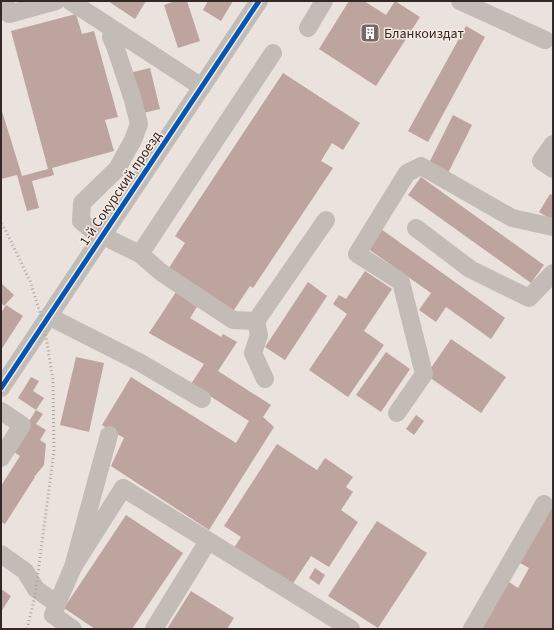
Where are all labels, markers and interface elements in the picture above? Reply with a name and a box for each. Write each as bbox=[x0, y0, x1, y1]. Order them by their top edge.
building icon: Бланкоиздат bbox=[359, 22, 381, 44]
place label: Бланкоиздат bbox=[384, 24, 464, 44]
street label: 1-й Сокурский проезд bbox=[75, 127, 167, 250]

